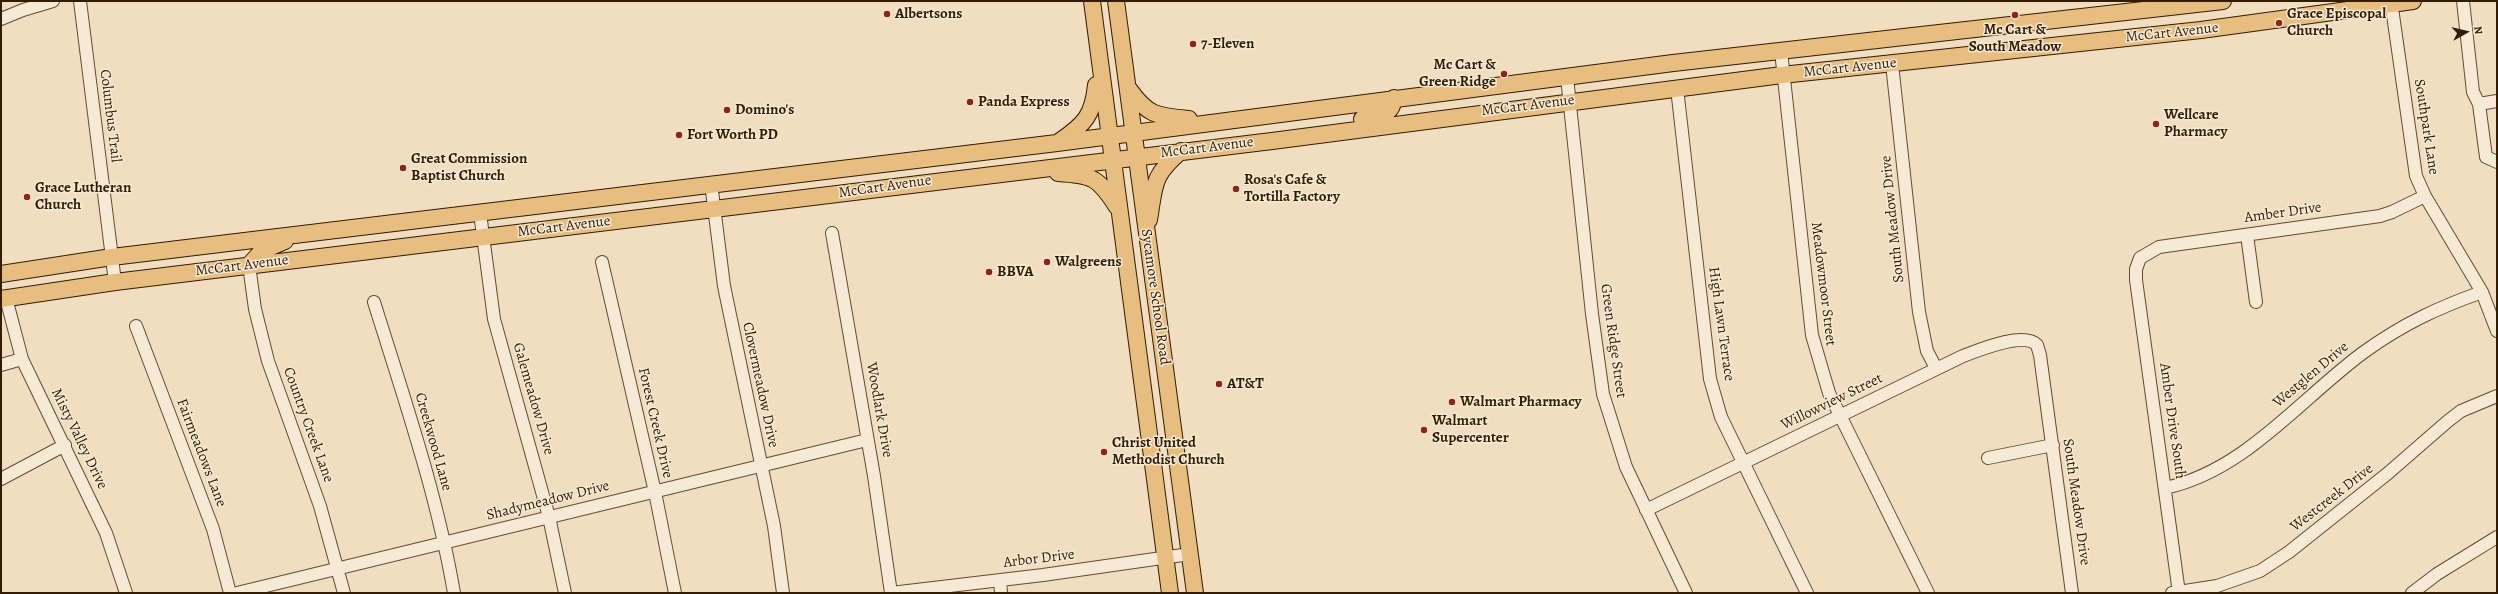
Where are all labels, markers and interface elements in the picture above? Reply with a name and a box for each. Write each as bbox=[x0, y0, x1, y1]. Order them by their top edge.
place label: Albertsons bbox=[895, 5, 962, 23]
place label: Grace Episcopal Church bbox=[2287, 5, 2386, 40]
marker: Albertsons bbox=[882, 9, 892, 19]
marker: Mc Cart & South Meadow bbox=[2010, 10, 2020, 20]
north arrow bbox=[2446, 12, 2486, 52]
marker: Grace Episcopal Church bbox=[2274, 18, 2284, 28]
street label: McCart Avenue bbox=[2125, 19, 2219, 47]
place label: Mc Cart & South Meadow bbox=[1969, 21, 2061, 56]
text: N bbox=[2470, 25, 2486, 35]
place label: 7-Eleven bbox=[1201, 35, 1254, 53]
marker: 7-Eleven bbox=[1188, 39, 1198, 49]
street label: McCart Avenue bbox=[1803, 54, 1897, 82]
place label: Mc Cart & Green Ridge bbox=[1419, 56, 1496, 91]
street label: Columbus Trail bbox=[95, 68, 125, 164]
marker: Mc Cart & Green Ridge bbox=[1499, 69, 1509, 79]
street label: Southpark Lane bbox=[2410, 78, 2442, 176]
street label: McCart Avenue bbox=[1481, 91, 1575, 121]
place label: Panda Express bbox=[978, 93, 1070, 111]
marker: Panda Express bbox=[965, 97, 975, 107]
place label: Domino's bbox=[735, 101, 794, 119]
marker: Domino's bbox=[722, 105, 732, 115]
place label: Wellcare Pharmacy bbox=[2164, 106, 2227, 141]
marker: Wellcare Pharmacy bbox=[2151, 119, 2161, 129]
place label: Fort Worth PD bbox=[687, 126, 778, 144]
marker: Fort Worth PD bbox=[674, 130, 684, 140]
street label: McCart Avenue bbox=[1160, 133, 1254, 163]
place label: Great Commission Baptist Church bbox=[411, 150, 527, 185]
street label: South Meadow Drive bbox=[1877, 155, 1909, 283]
marker: Great Commission Baptist Church bbox=[398, 163, 408, 173]
place label: Rosa's Cafe & Tortilla Factory bbox=[1244, 171, 1340, 206]
street label: McCart Avenue bbox=[837, 172, 933, 202]
place label: Grace Lutheran Church bbox=[35, 179, 131, 214]
marker: Rosa's Cafe & Tortilla Factory bbox=[1231, 184, 1241, 194]
marker: Grace Lutheran Church bbox=[22, 192, 32, 202]
street label: Amber Drive bbox=[2243, 199, 2323, 227]
street label: McCart Avenue bbox=[517, 212, 611, 242]
street label: Meadowmoor Street bbox=[1806, 221, 1840, 347]
street label: Sycamore School Road bbox=[1137, 228, 1173, 366]
street label: McCart Avenue bbox=[195, 251, 289, 281]
place label: Walgreens bbox=[1055, 253, 1122, 271]
marker: Walgreens bbox=[1042, 257, 1052, 267]
place label: BBVA bbox=[997, 263, 1034, 281]
street label: High Lawn Terrace bbox=[1704, 266, 1738, 382]
marker: BBVA bbox=[984, 267, 994, 277]
street label: Green Ridge Street bbox=[1596, 283, 1630, 399]
street label: Clovermeadow Drive bbox=[738, 321, 782, 449]
street label: Westglen Drive bbox=[2269, 338, 2353, 412]
street label: Galemeadow Drive bbox=[508, 341, 558, 457]
street label: Woodlark Drive bbox=[862, 361, 896, 459]
street label: Amber Drive South bbox=[2155, 362, 2189, 480]
street label: Country Creek Lane bbox=[279, 365, 337, 485]
street label: Forest Creek Drive bbox=[634, 366, 676, 480]
street label: Willowview Street bbox=[1778, 370, 1886, 434]
place label: AT&T bbox=[1227, 375, 1264, 393]
marker: AT&T bbox=[1214, 379, 1224, 389]
street label: Misty Valley Drive bbox=[47, 386, 111, 492]
street label: Creekwood Lane bbox=[410, 391, 456, 493]
place label: Walmart Pharmacy bbox=[1460, 393, 1582, 411]
street label: Fairmeadows Lane bbox=[172, 396, 230, 510]
marker: Walmart Pharmacy bbox=[1447, 397, 1457, 407]
place label: Walmart Supercenter bbox=[1432, 412, 1509, 447]
marker: Walmart Supercenter bbox=[1419, 425, 1429, 435]
place label: Christ United Methodist Church bbox=[1112, 434, 1225, 469]
street label: South Meadow Drive bbox=[2058, 437, 2094, 567]
marker: Christ United Methodist Church bbox=[1099, 447, 1109, 457]
street label: Westcreek Drive bbox=[2287, 460, 2377, 536]
street label: Shadymeadow Drive bbox=[485, 477, 611, 525]
street label: Arbor Drive bbox=[1002, 546, 1076, 572]

